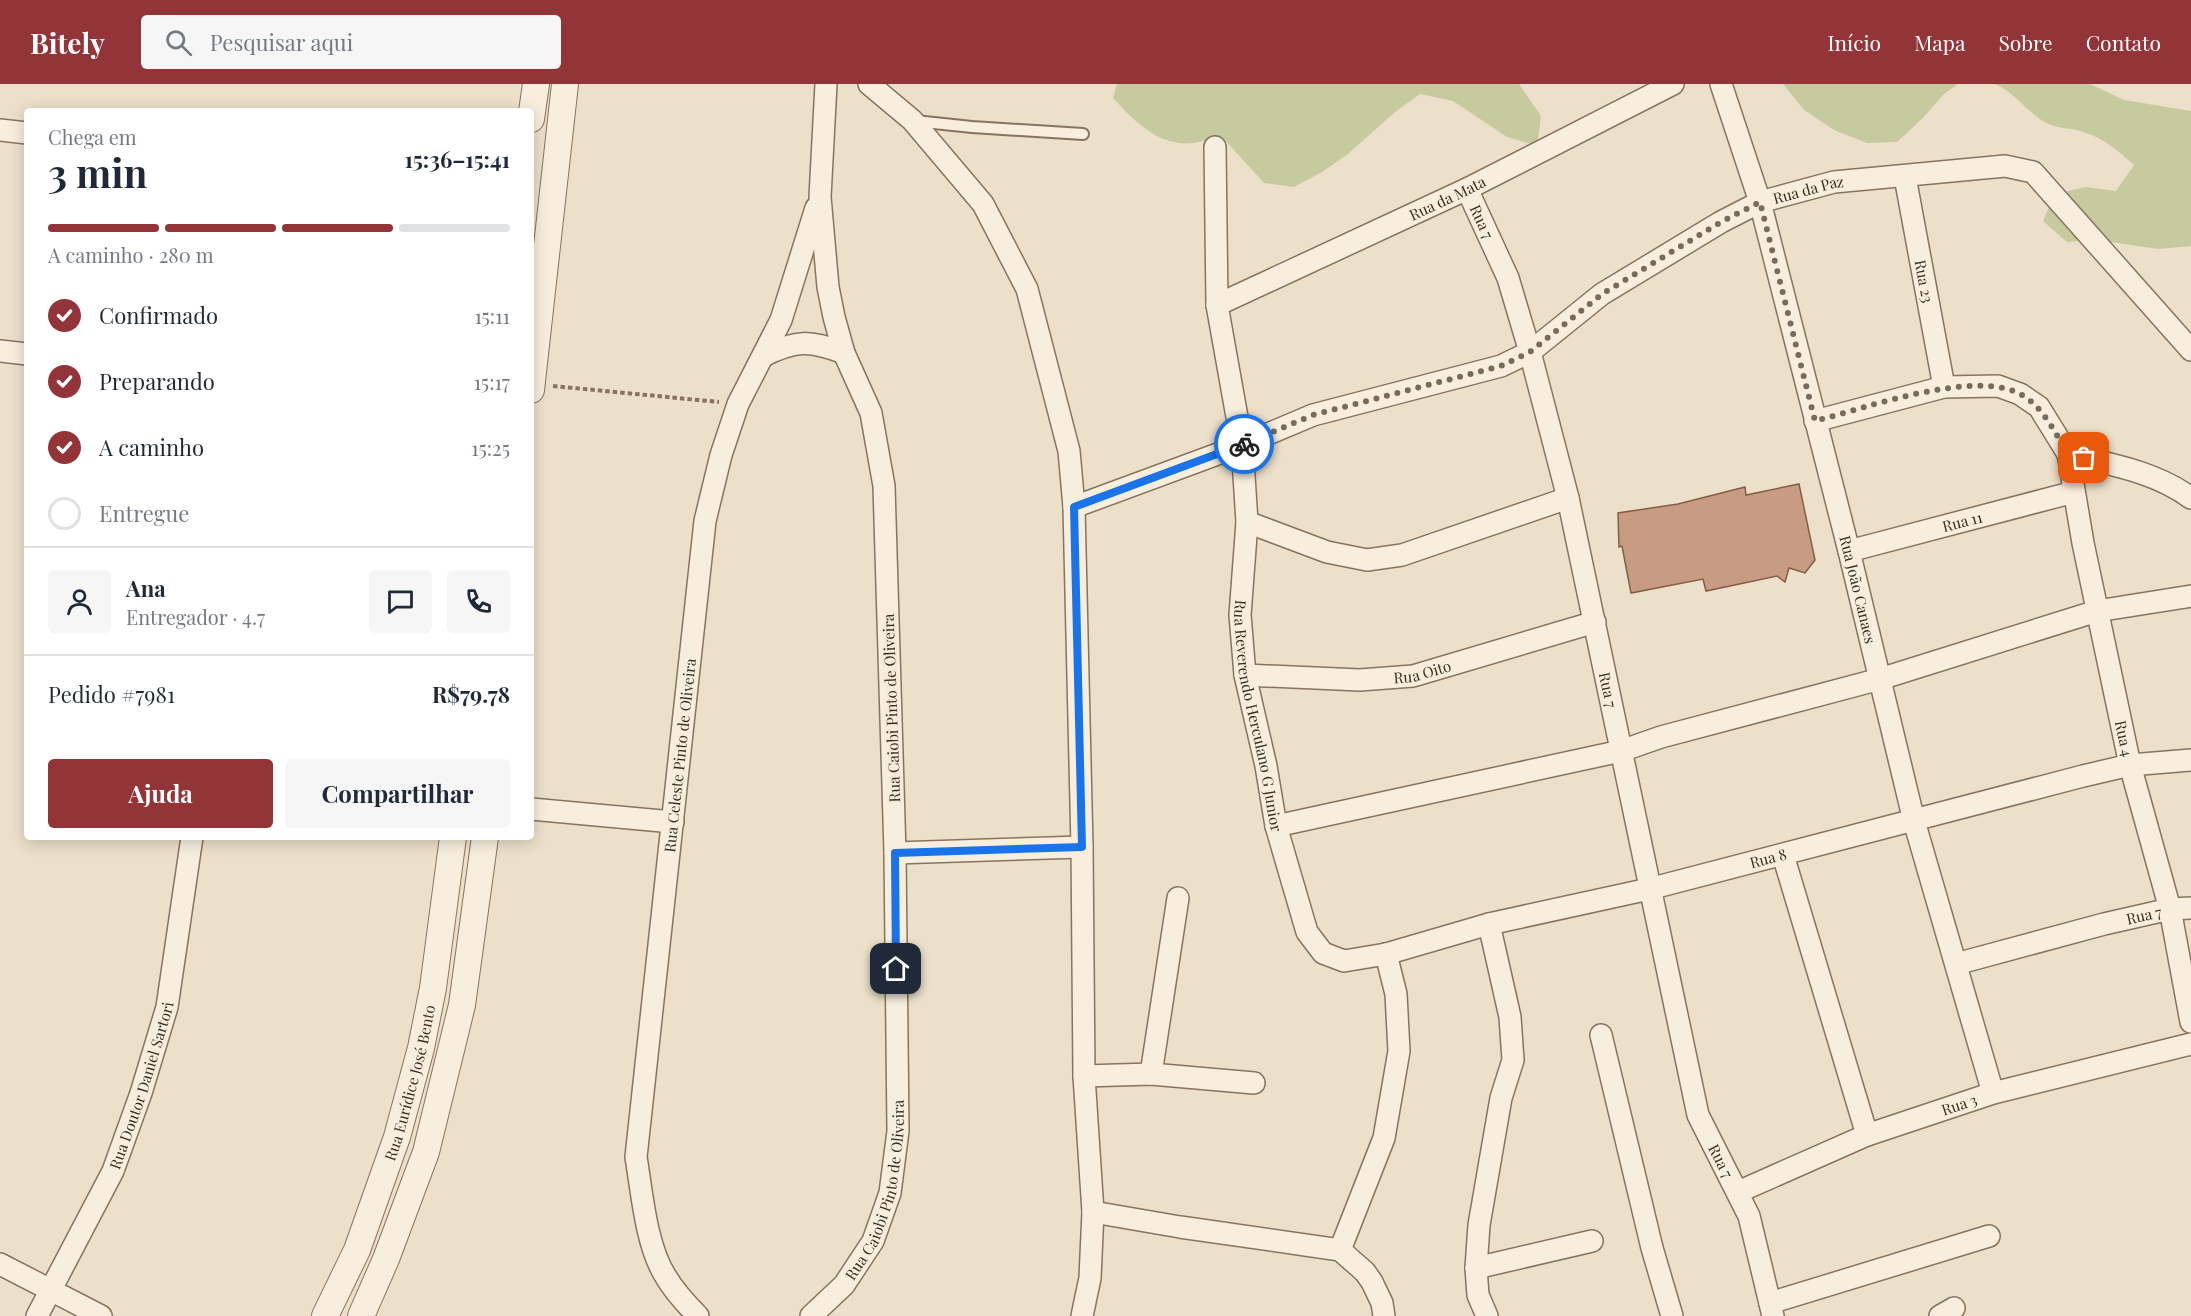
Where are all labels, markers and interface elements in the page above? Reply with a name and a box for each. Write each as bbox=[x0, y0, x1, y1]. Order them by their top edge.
search box bbox=[141, 15, 561, 69]
text: Bitely bbox=[30, 24, 105, 61]
icon: search bbox=[162, 26, 195, 59]
text: Pesquisar aqui bbox=[210, 27, 353, 57]
text: Início bbox=[1827, 28, 1881, 56]
text: Mapa bbox=[1914, 28, 1965, 56]
text: Sobre bbox=[1998, 28, 2053, 56]
text: Contato bbox=[2086, 28, 2161, 56]
text: Chega em bbox=[48, 123, 137, 150]
text: 15:36–15:41 bbox=[405, 144, 510, 174]
text: 3 min bbox=[48, 146, 147, 198]
street label: Rua da Mata bbox=[1406, 171, 1490, 225]
street label: Rua da Paz bbox=[1771, 171, 1845, 208]
street label: Rua 7 bbox=[1466, 201, 1499, 242]
text: A caminho · 280 m bbox=[48, 241, 214, 268]
street label: Rua 23 bbox=[1911, 258, 1938, 305]
icon: check bbox=[48, 299, 81, 332]
text: Confirmado bbox=[99, 300, 218, 330]
text: 15:11 bbox=[474, 302, 510, 329]
icon: check bbox=[48, 365, 81, 398]
text: Preparando bbox=[99, 366, 215, 396]
text: 15:17 bbox=[474, 368, 510, 395]
courier bbox=[1214, 414, 1274, 474]
icon: bike bbox=[1228, 428, 1261, 461]
icon: check bbox=[48, 431, 81, 464]
text: A caminho bbox=[99, 432, 204, 462]
pin bbox=[2058, 432, 2109, 483]
text: 15:25 bbox=[471, 434, 510, 461]
icon: bag bbox=[2067, 441, 2100, 474]
text: Entregue bbox=[99, 498, 189, 528]
street label: Rua 11 bbox=[1940, 506, 1985, 536]
street label: Rua João Canaes bbox=[1835, 533, 1881, 645]
button: person bbox=[48, 570, 111, 633]
button: chat bbox=[369, 570, 432, 633]
button: phone bbox=[447, 570, 510, 633]
text: Ana bbox=[126, 573, 166, 603]
street label: Rua Reverendo Herculano G Junior bbox=[1230, 599, 1287, 834]
text: Entregador · 4.7 bbox=[126, 603, 265, 630]
street label: Rua Caiobi Pinto de Oliveira bbox=[878, 613, 904, 803]
street label: Rua Oito bbox=[1393, 655, 1453, 687]
street label: Rua Celeste Pinto de Oliveira bbox=[659, 657, 700, 853]
street label: Rua 7 bbox=[1595, 670, 1622, 709]
text: Pedido #7981 bbox=[48, 679, 175, 709]
text: R$79.78 bbox=[432, 679, 510, 709]
street label: Rua 4 bbox=[2111, 718, 2138, 758]
button: Ajuda bbox=[48, 759, 273, 828]
button: Compartilhar bbox=[285, 759, 510, 828]
street label: Rua 8 bbox=[1747, 844, 1789, 872]
street label: Rua 7 bbox=[2124, 901, 2163, 929]
pin bbox=[870, 943, 921, 994]
icon: home bbox=[879, 952, 912, 985]
street label: Rua Doutor Daniel Sartori bbox=[104, 1000, 178, 1172]
street label: Rua Eurídice José Bento bbox=[379, 1003, 439, 1163]
street label: Rua 3 bbox=[1939, 1089, 1980, 1120]
street label: Rua Caiobi Pinto de Oliveira bbox=[840, 1099, 908, 1284]
street label: Rua 7 bbox=[1704, 1140, 1738, 1181]

